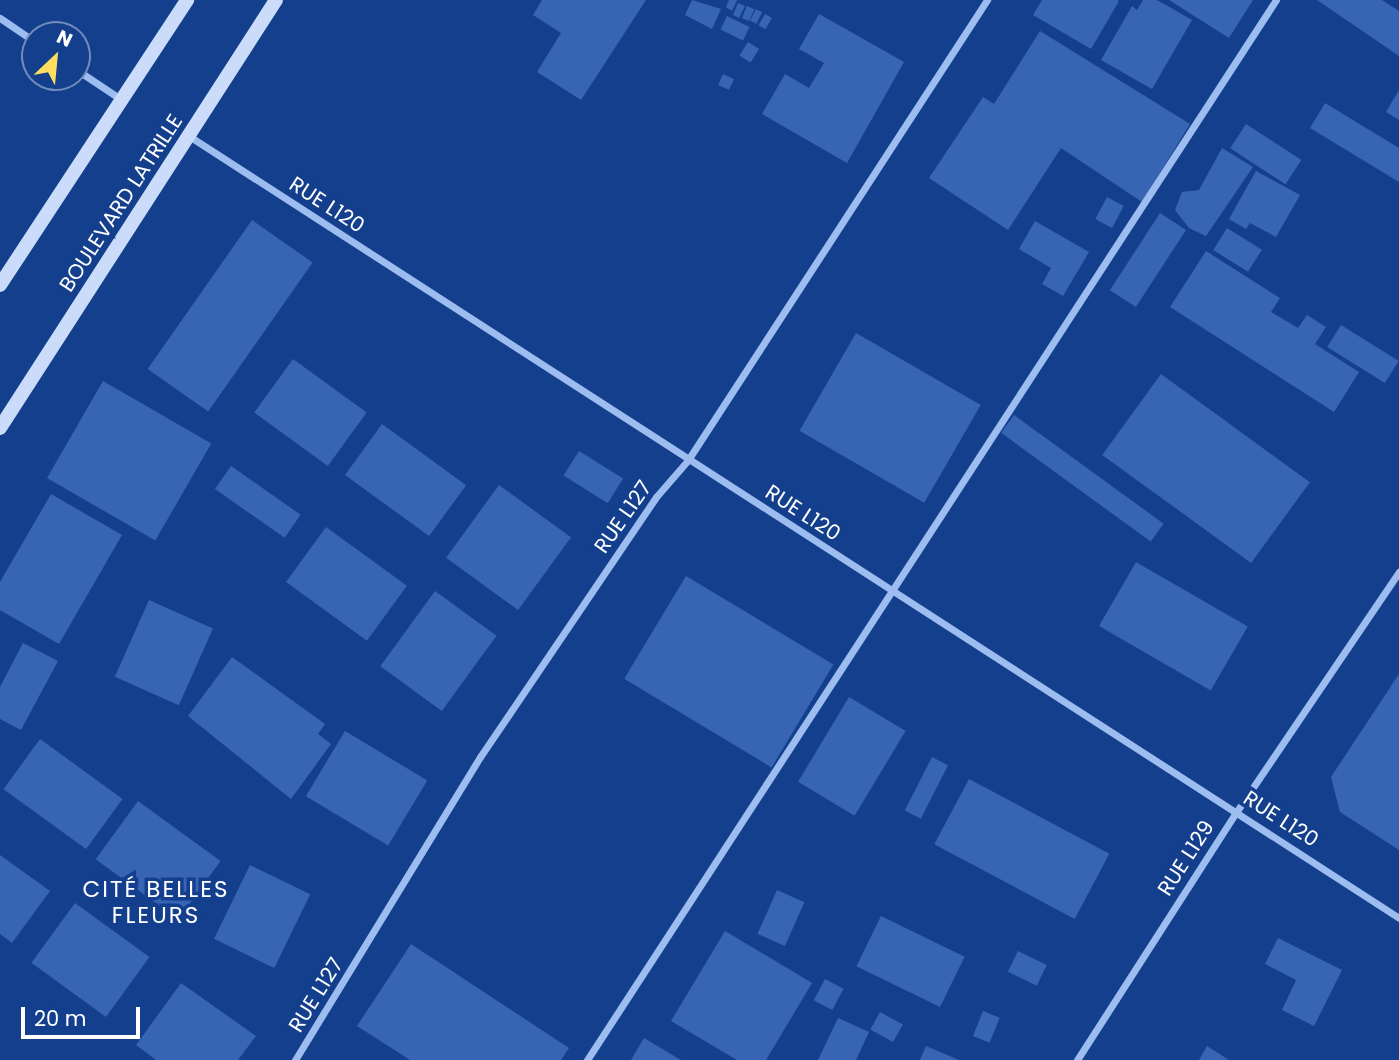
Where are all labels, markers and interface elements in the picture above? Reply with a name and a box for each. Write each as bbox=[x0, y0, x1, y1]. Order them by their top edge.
north arrow bbox=[21, 21, 91, 91]
text: N bbox=[52, 23, 77, 54]
street label: BOULEVARD LATRILLE bbox=[54, 110, 188, 296]
street label: RUE L120 bbox=[285, 171, 369, 239]
street label: RUE L127 bbox=[589, 476, 657, 558]
street label: RUE L120 bbox=[761, 479, 845, 547]
street label: RUE L120 bbox=[1239, 785, 1323, 853]
street label: RUE L129 bbox=[1152, 816, 1220, 900]
district label: CITÉ BELLES FLEURS bbox=[84, 875, 228, 929]
street label: RUE L127 bbox=[283, 953, 349, 1037]
scale bar bbox=[24, 993, 144, 1038]
text: 20 m bbox=[34, 1004, 87, 1033]

